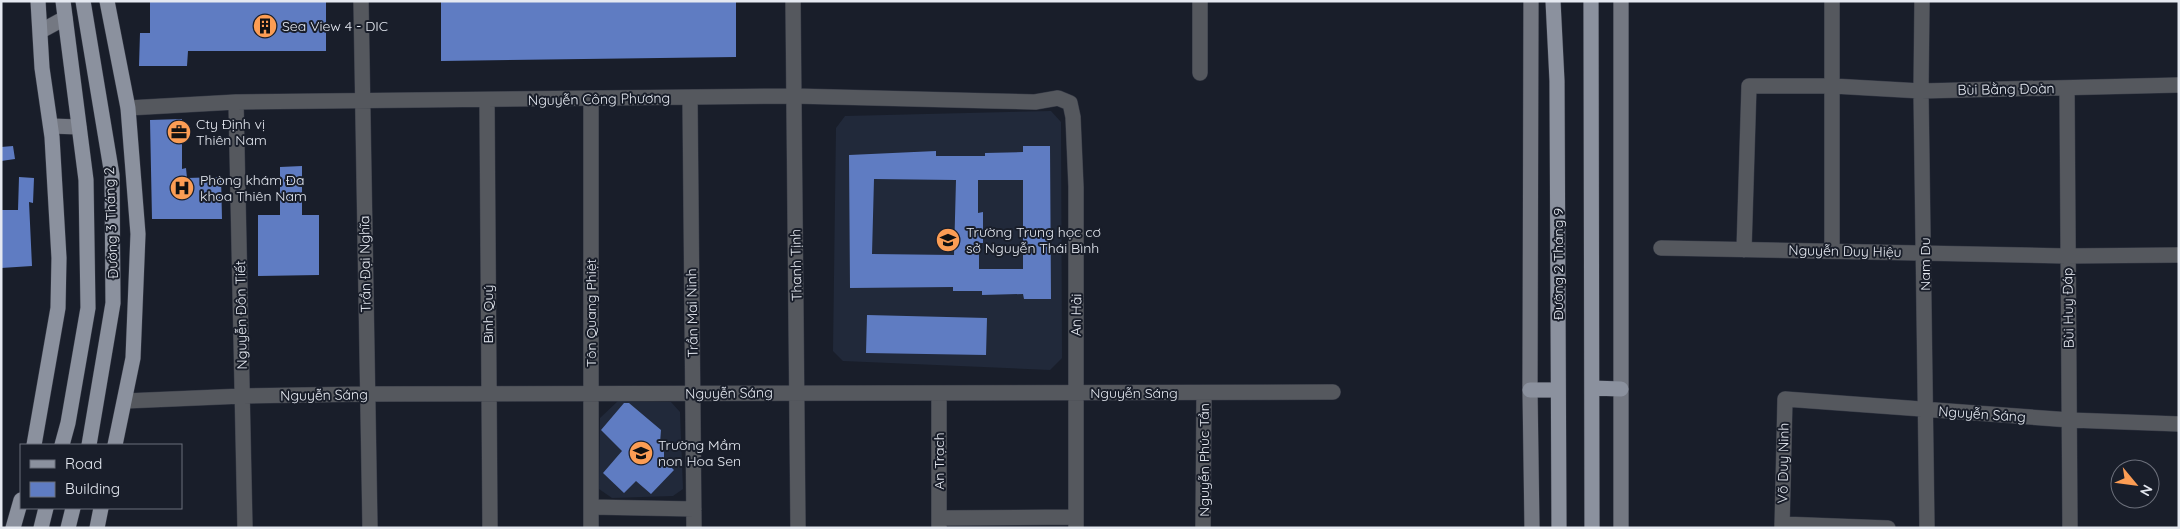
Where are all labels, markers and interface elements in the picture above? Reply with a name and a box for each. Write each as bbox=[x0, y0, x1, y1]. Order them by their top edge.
building icon: Sea View 4 - DIC bbox=[252, 13, 278, 39]
place label: Sea View 4 - DIC bbox=[282, 17, 388, 35]
street label: Bùi Bằng Đoàn bbox=[1957, 79, 2055, 99]
street label: Nguyễn Công Phương bbox=[528, 89, 670, 109]
place label: Cty Định vị Thiên Nam bbox=[196, 115, 267, 149]
office icon: Cty Định vị Thiên Nam bbox=[166, 119, 192, 145]
street label: Đường 3 Tháng 2 bbox=[100, 167, 122, 279]
place label: Phòng khám Đa khoa Thiên Nam bbox=[200, 171, 307, 205]
hospital icon: Phòng khám Đa khoa Thiên Nam bbox=[169, 175, 195, 201]
street label: Đường 2 Tháng 9 bbox=[1549, 208, 1567, 320]
street label: Trần Đại Nghĩa bbox=[355, 215, 375, 313]
place label: Trường Trung học cơ sở Nguyễn Thái Bình bbox=[966, 223, 1101, 257]
school or university icon: Trường Trung học cơ sở Nguyễn Thái Bình bbox=[935, 227, 961, 253]
street label: Thanh Tịnh bbox=[786, 229, 806, 301]
street label: Nam Du bbox=[1916, 237, 1934, 291]
street label: Nguyễn Duy Hiệu bbox=[1788, 241, 1902, 261]
street label: Tôn Quang Phiệt bbox=[582, 258, 600, 367]
street label: Nguyễn Đôn Tiết bbox=[231, 260, 251, 370]
street label: Bùi Huy Đáp bbox=[2058, 267, 2078, 349]
street label: Trần Mai Ninh bbox=[682, 268, 702, 358]
street label: Bình Quý bbox=[479, 285, 497, 343]
street label: An Hải bbox=[1067, 294, 1085, 336]
street label: Nguyễn Sáng bbox=[685, 383, 773, 403]
street label: Nguyễn Sáng bbox=[1090, 384, 1178, 402]
street label: Nguyễn Sáng bbox=[280, 385, 368, 405]
street label: Nguyễn Sáng bbox=[1938, 402, 2026, 426]
street label: Nguyễn Phúc Tần bbox=[1195, 403, 1213, 517]
street label: Võ Duy Ninh bbox=[1773, 423, 1793, 503]
street label: An Trạch bbox=[930, 432, 948, 490]
place label: Trường Mầm non Hoa Sen bbox=[658, 436, 741, 470]
school or university icon: Trường Mầm non Hoa Sen bbox=[628, 440, 654, 466]
legend bbox=[20, 444, 182, 509]
text: Road bbox=[65, 454, 102, 473]
north arrow bbox=[2110, 459, 2160, 509]
text: Building bbox=[65, 479, 120, 498]
text: N bbox=[2136, 481, 2157, 499]

